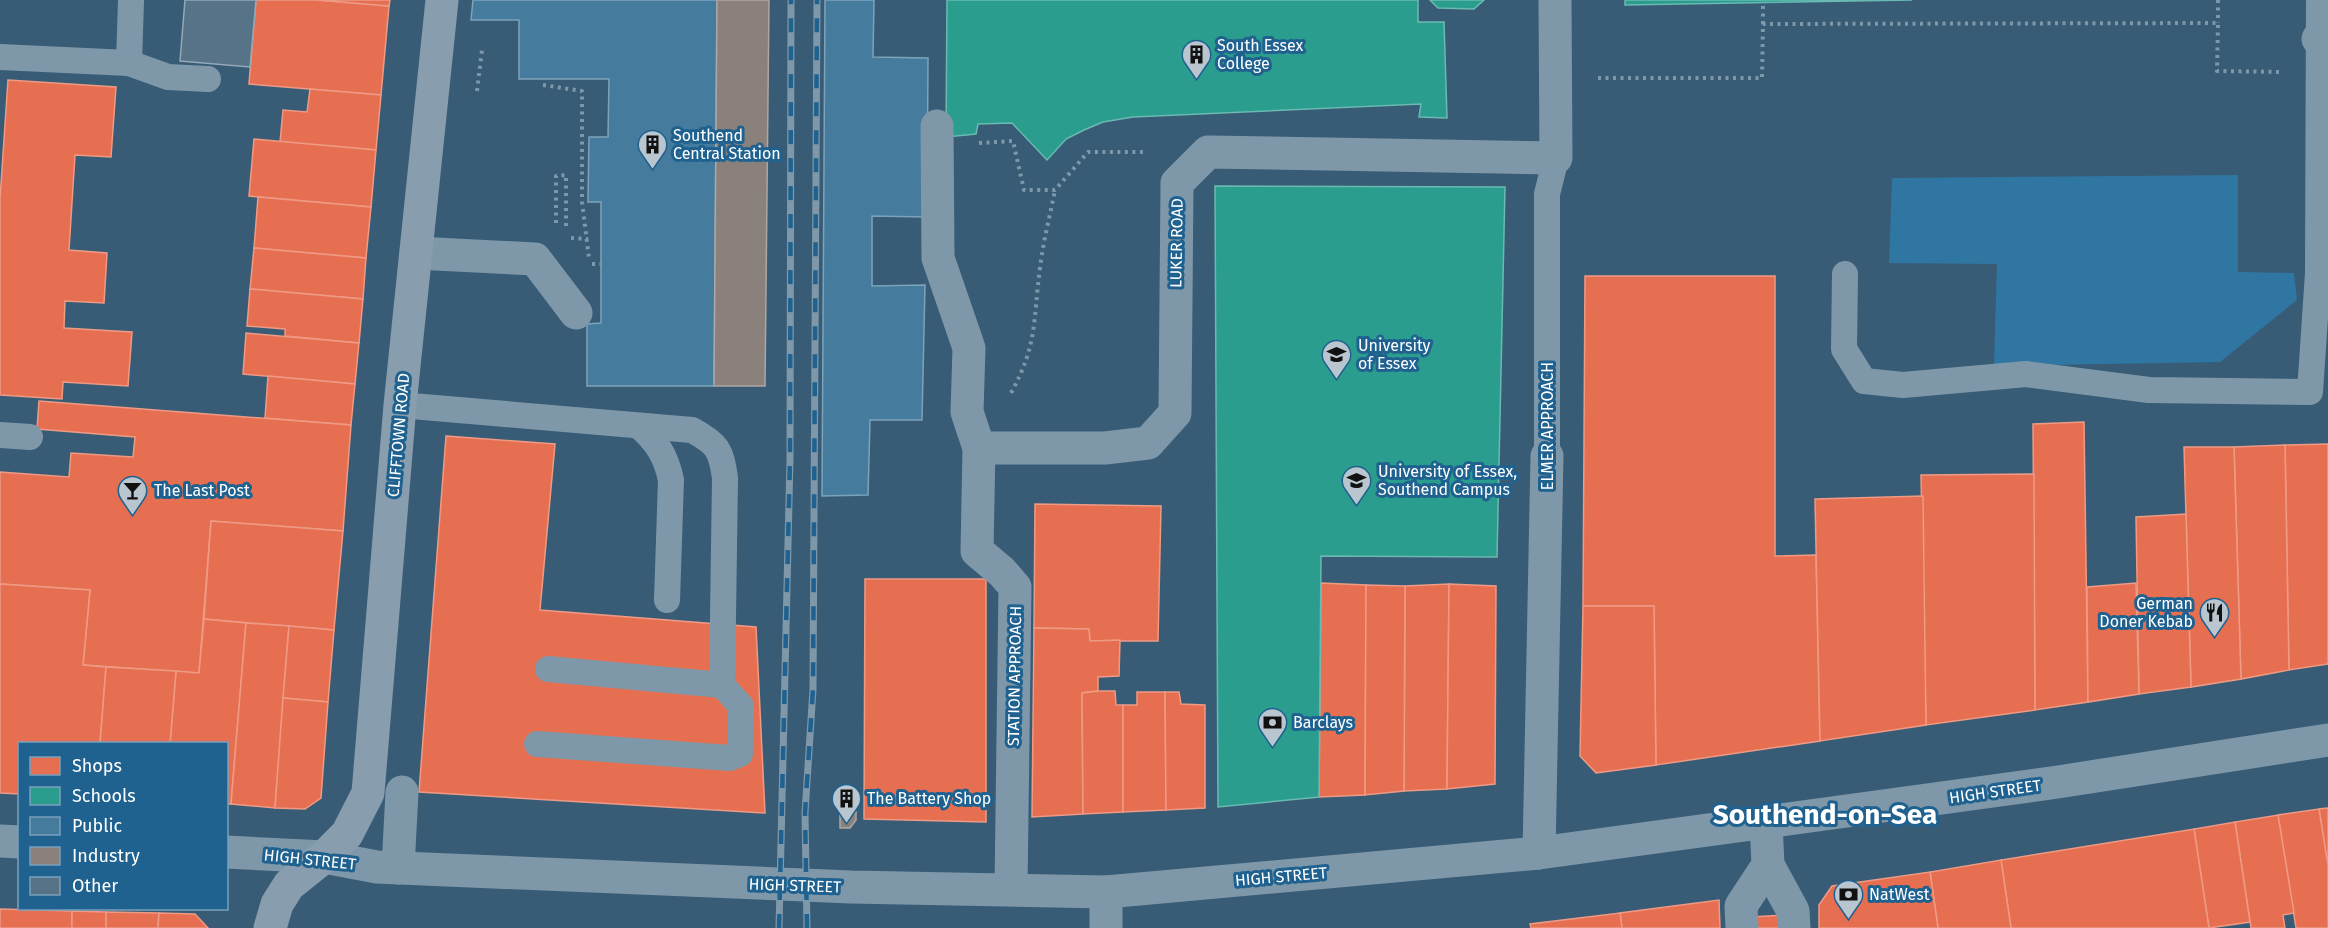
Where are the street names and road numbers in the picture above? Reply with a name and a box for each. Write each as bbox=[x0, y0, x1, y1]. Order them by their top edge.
street label: LUKER ROAD bbox=[1166, 198, 1187, 288]
street label: ELMER APPROACH bbox=[1538, 362, 1557, 490]
street label: CLIFFTOWN ROAD bbox=[384, 372, 413, 498]
street label: STATION APPROACH bbox=[1004, 606, 1025, 746]
street label: HIGH STREET bbox=[1948, 776, 2043, 807]
street label: HIGH STREET bbox=[263, 845, 358, 874]
street label: HIGH STREET bbox=[1234, 863, 1329, 890]
street label: HIGH STREET bbox=[748, 874, 842, 897]

